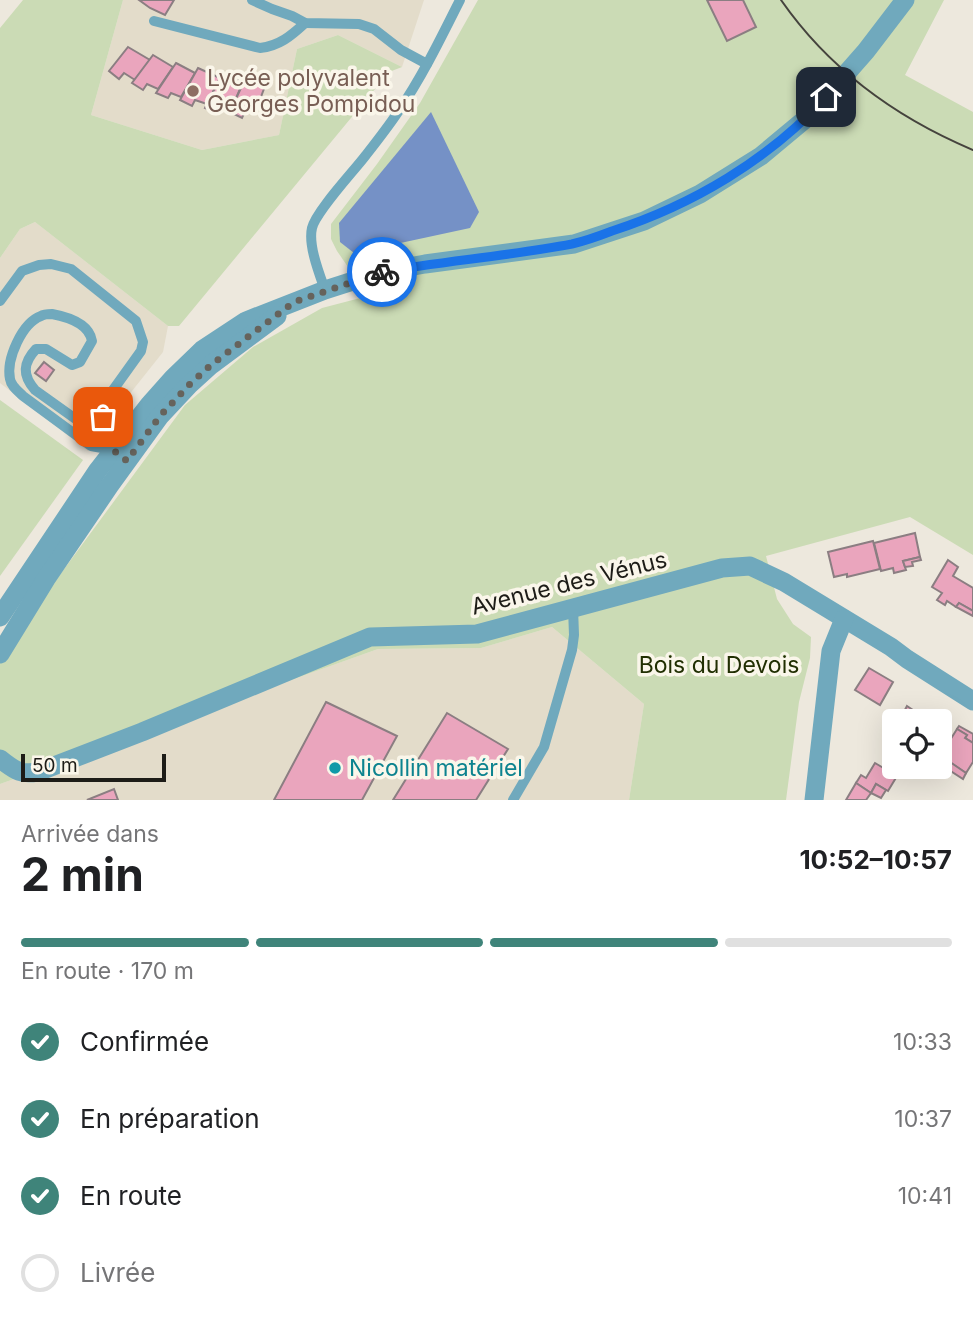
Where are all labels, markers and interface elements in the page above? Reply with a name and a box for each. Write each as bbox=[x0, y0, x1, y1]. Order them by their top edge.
place label: Lycée polyvalent Georges Pompidou bbox=[207, 64, 415, 118]
pin bbox=[796, 67, 856, 127]
icon: home bbox=[807, 78, 845, 116]
marker: Lycée polyvalent Georges Pompidou bbox=[185, 83, 201, 99]
courier bbox=[347, 237, 417, 307]
icon: bike bbox=[363, 253, 401, 291]
pin bbox=[73, 387, 133, 447]
icon: bag bbox=[84, 398, 122, 436]
street label: Avenue des Vénus bbox=[468, 545, 670, 621]
park label: Bois du Devois bbox=[639, 651, 799, 679]
map controls bbox=[882, 709, 952, 779]
button: locate bbox=[882, 709, 952, 779]
scale bar bbox=[21, 751, 166, 783]
text: 50 m bbox=[32, 754, 78, 777]
place label: Nicollin matériel bbox=[349, 754, 523, 782]
marker: Nicollin matériel bbox=[327, 760, 343, 776]
text: Arrivée dans bbox=[21, 820, 159, 848]
text: 10:52–10:57 bbox=[799, 844, 952, 875]
text: 2 min bbox=[21, 846, 144, 902]
text: En route · 170 m bbox=[21, 957, 194, 985]
icon: check bbox=[21, 1023, 59, 1061]
text: Confirmée bbox=[80, 1026, 209, 1057]
text: 10:33 bbox=[893, 1028, 952, 1056]
icon: check bbox=[21, 1100, 59, 1138]
text: En préparation bbox=[80, 1103, 260, 1134]
text: 10:37 bbox=[894, 1105, 952, 1133]
icon: check bbox=[21, 1177, 59, 1215]
text: En route bbox=[80, 1180, 182, 1211]
text: 10:41 bbox=[898, 1182, 952, 1210]
text: Livrée bbox=[80, 1257, 155, 1288]

